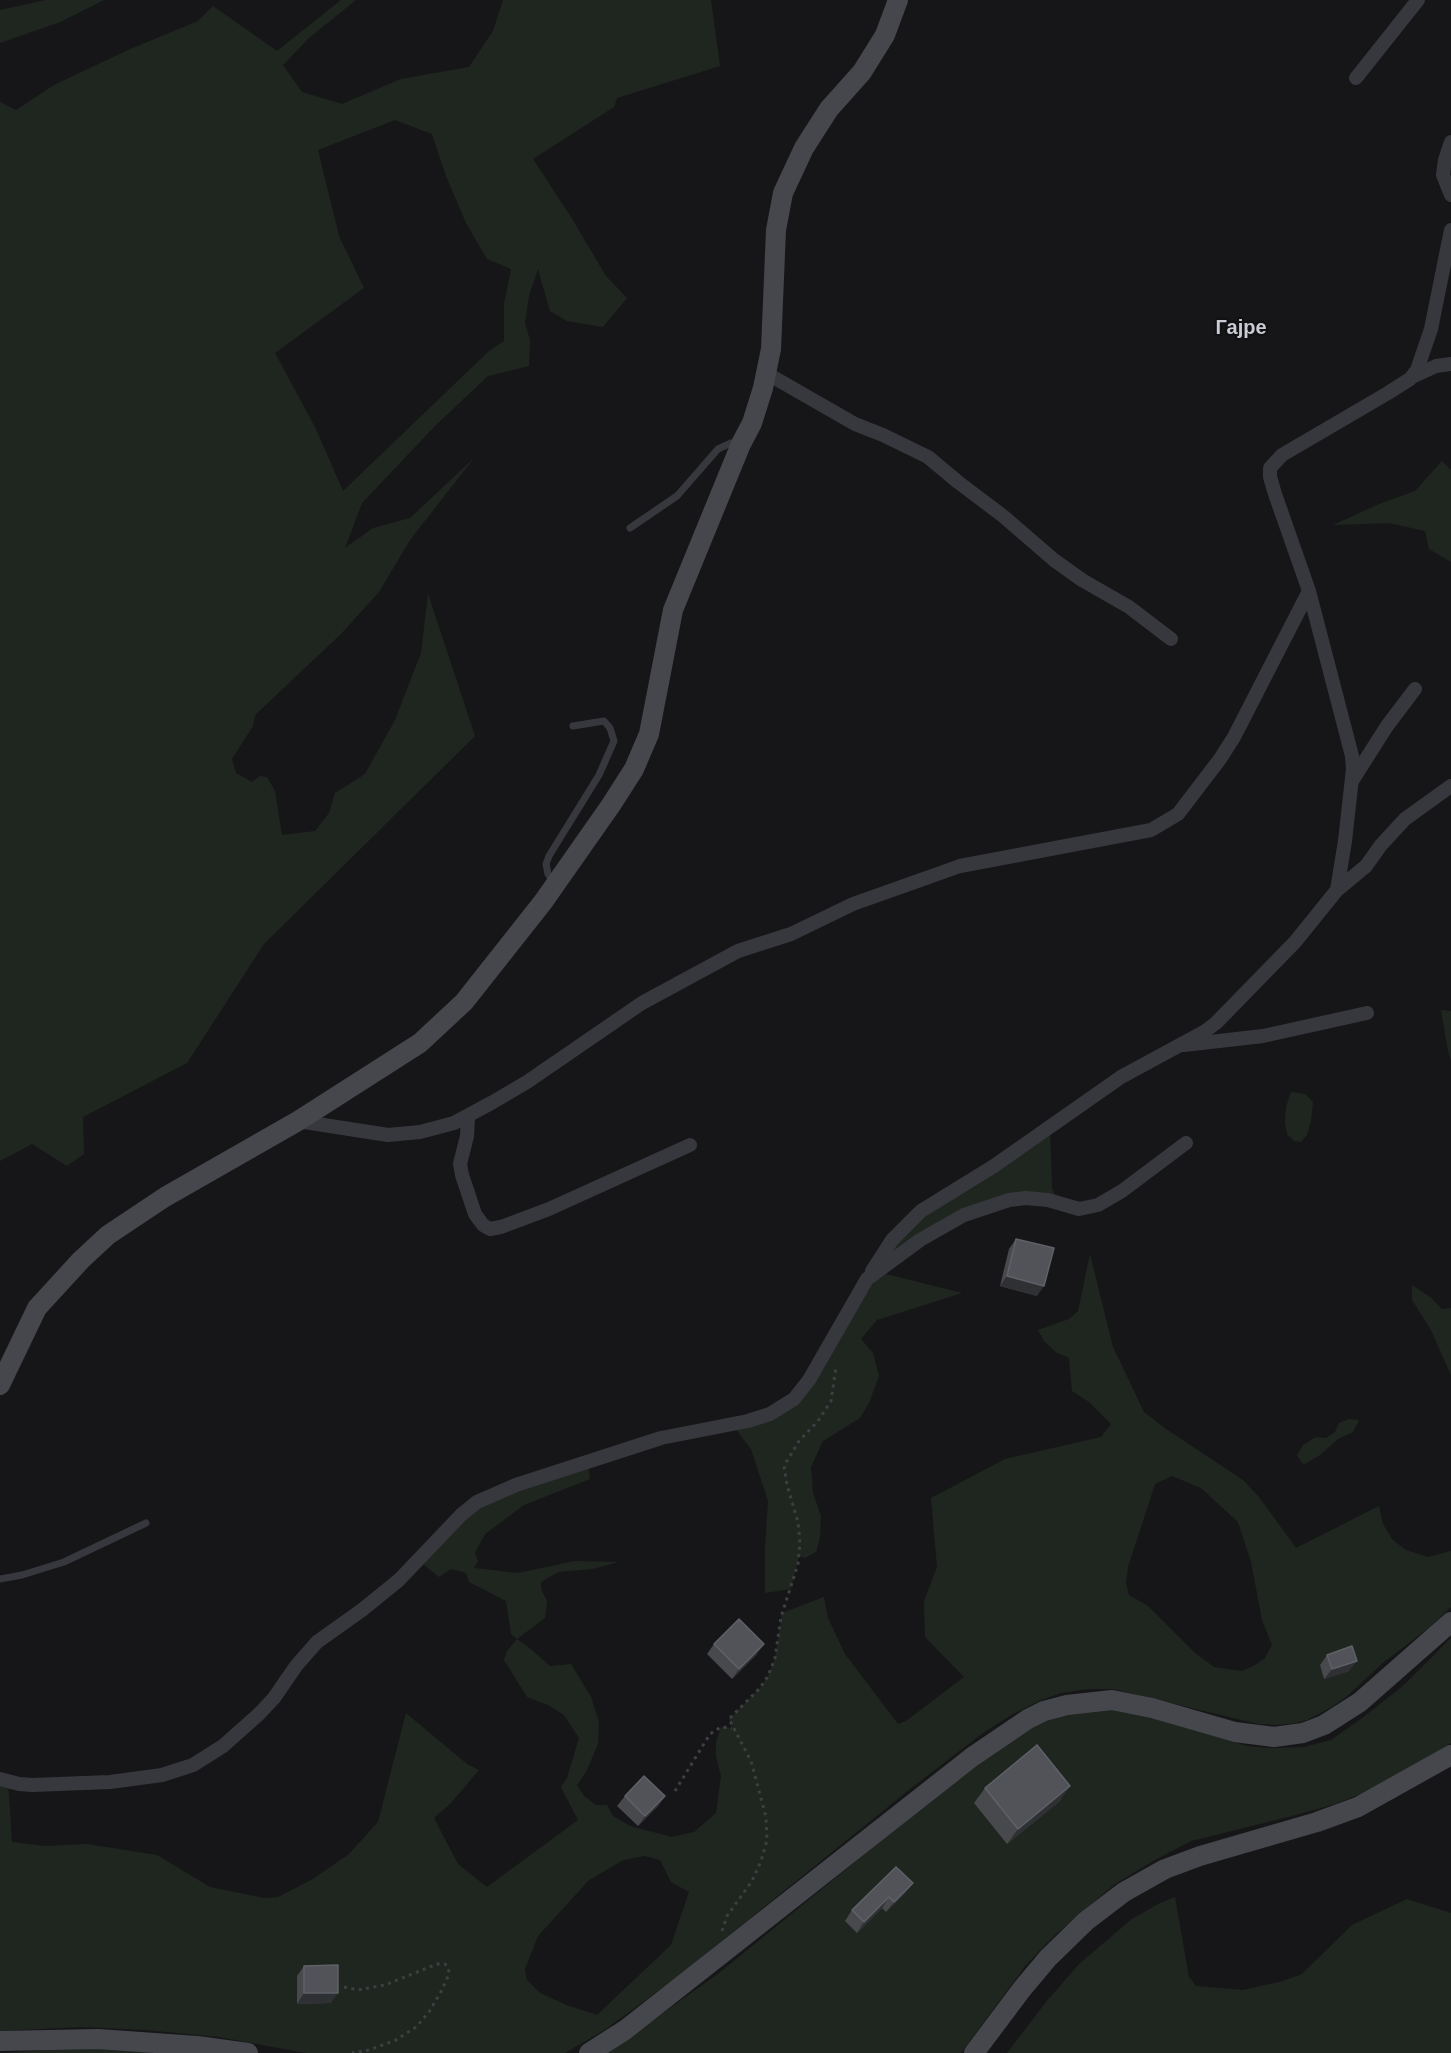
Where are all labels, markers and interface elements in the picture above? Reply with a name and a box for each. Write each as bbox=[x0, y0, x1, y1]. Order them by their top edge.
district label: Гајре bbox=[1215, 316, 1267, 340]

